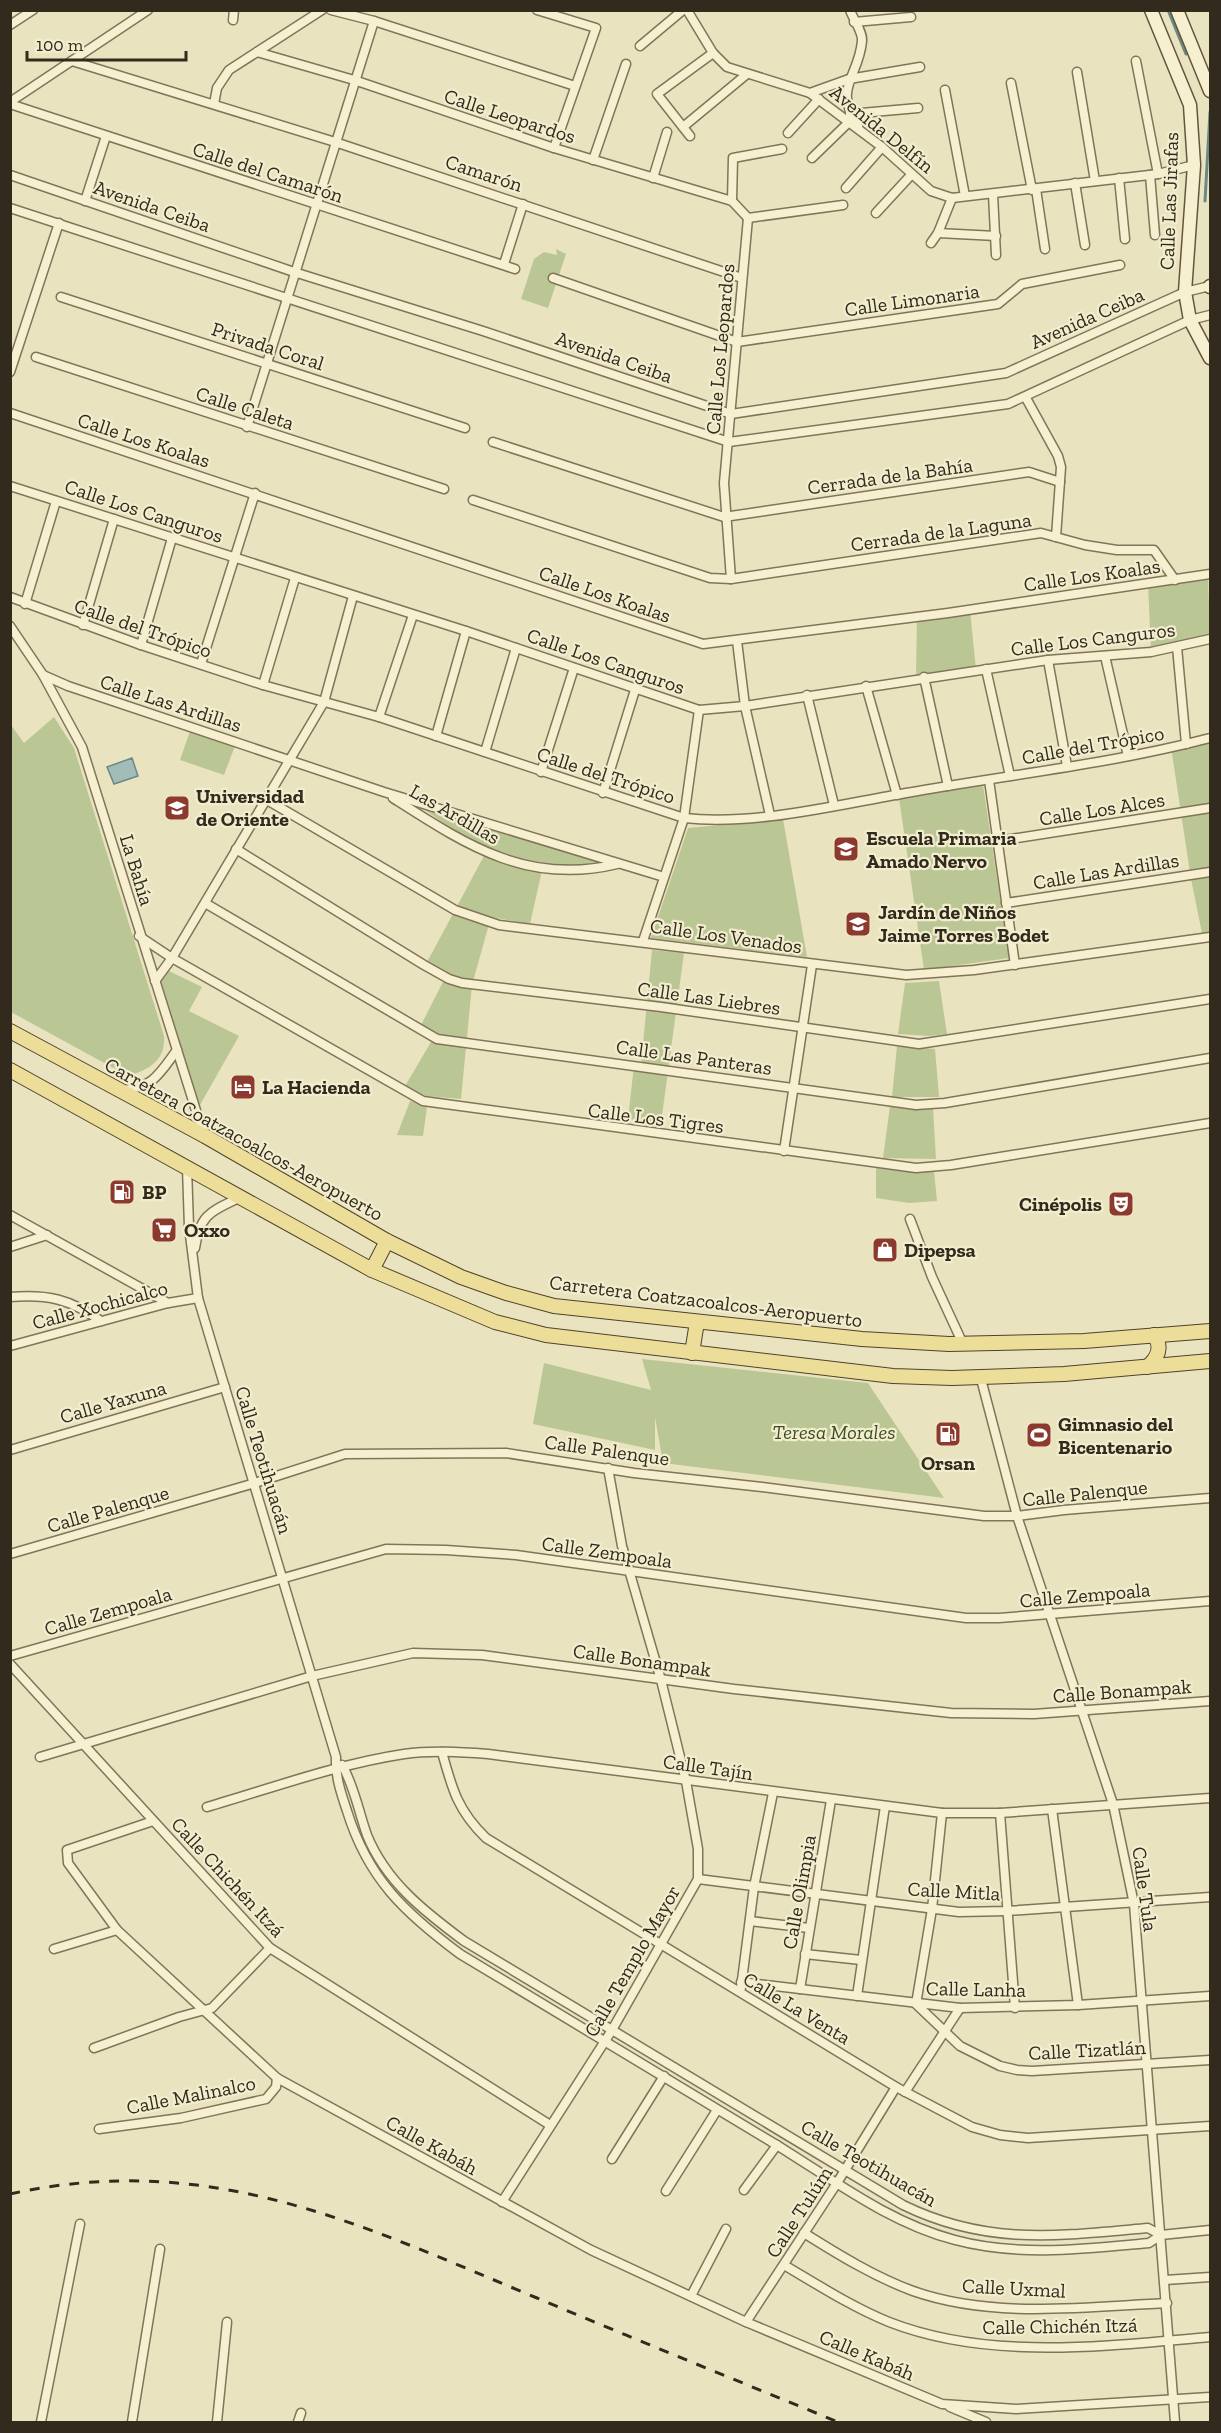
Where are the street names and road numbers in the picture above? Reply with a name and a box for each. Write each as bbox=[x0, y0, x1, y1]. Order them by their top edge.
street label: Avenida Delfín bbox=[825, 80, 939, 179]
street label: Calle Leopardos bbox=[441, 83, 579, 149]
street label: Calle Las Jirafas bbox=[1155, 132, 1183, 270]
street label: Calle del Camarón bbox=[190, 136, 347, 208]
street label: Camarón bbox=[442, 149, 526, 197]
street label: Avenida Ceiba bbox=[91, 175, 214, 237]
street label: Calle Los Leopardos bbox=[701, 263, 739, 435]
street label: Calle Limonaria bbox=[843, 279, 981, 321]
street label: Avenida Ceiba bbox=[1026, 282, 1148, 354]
street label: Privada Coral bbox=[209, 317, 327, 375]
street label: Avenida Ceiba bbox=[553, 326, 676, 388]
street label: Calle Caleta bbox=[193, 381, 297, 435]
street label: Calle Los Koalas bbox=[75, 407, 213, 473]
street label: Cerrada de la Bahía bbox=[806, 452, 974, 499]
street label: Calle Los Canguros bbox=[62, 474, 226, 548]
street label: Cerrada de la Laguna bbox=[849, 507, 1033, 557]
street label: Calle Los Koalas bbox=[1022, 554, 1162, 596]
street label: Calle Los Koalas bbox=[536, 560, 674, 628]
street label: Calle del Trópico bbox=[71, 593, 215, 663]
street label: Calle Los Canguros bbox=[1010, 617, 1176, 661]
street label: Calle Los Canguros bbox=[524, 623, 688, 699]
street label: Calle Las Ardillas bbox=[97, 669, 245, 737]
street label: Calle del Trópico bbox=[1020, 721, 1166, 769]
street label: Calle del Trópico bbox=[534, 741, 678, 809]
street label: Las Ardillas bbox=[406, 779, 504, 849]
street label: Calle Los Alces bbox=[1038, 787, 1166, 831]
street label: La Bahía bbox=[115, 831, 159, 909]
street label: Calle Las Ardillas bbox=[1031, 848, 1181, 894]
street label: Calle Los Venados bbox=[649, 913, 803, 959]
street label: Calle Las Liebres bbox=[636, 976, 782, 1020]
street label: Calle Las Panteras bbox=[615, 1034, 773, 1080]
street label: Carretera Coatzacoalcos-Aeropuerto bbox=[100, 1052, 388, 1226]
street label: Calle Los Tigres bbox=[587, 1098, 725, 1138]
street label: Carretera Coatzacoalcos-Aeropuerto bbox=[548, 1270, 864, 1332]
street label: Calle Xochicalco bbox=[30, 1275, 170, 1335]
street label: Calle Yaxuna bbox=[57, 1375, 169, 1429]
street label: Calle Teotihuacán bbox=[230, 1383, 298, 1537]
street label: Calle Palenque bbox=[543, 1429, 671, 1471]
street label: Calle Palenque bbox=[1021, 1474, 1149, 1512]
street label: Calle Palenque bbox=[44, 1480, 172, 1538]
street label: Calle Zempoala bbox=[540, 1531, 674, 1573]
street label: Calle Zempoala bbox=[1019, 1577, 1152, 1613]
street label: Calle Zempoala bbox=[42, 1581, 175, 1641]
street label: Calle Bonampak bbox=[572, 1638, 713, 1682]
street label: Calle Bonampak bbox=[1052, 1674, 1193, 1708]
street label: Calle Tajín bbox=[662, 1749, 755, 1785]
street label: Calle Chichén Itzá bbox=[166, 1812, 290, 1942]
street label: Calle Olimpia bbox=[777, 1832, 821, 1951]
street label: Calle Tula bbox=[1127, 1845, 1163, 1933]
street label: Calle Mitla bbox=[907, 1877, 1001, 1905]
street label: Calle Templo Mayor bbox=[579, 1881, 685, 2041]
street label: Calle La Venta bbox=[739, 1967, 855, 2050]
street label: Calle Lanha bbox=[926, 1976, 1027, 2002]
street label: Calle Tizatlán bbox=[1028, 2035, 1147, 2065]
street label: Calle Malinalco bbox=[124, 2071, 258, 2119]
street label: Calle Kabáh bbox=[382, 2110, 483, 2180]
street label: Calle Teotihuacán bbox=[797, 2114, 942, 2212]
street label: Calle Tulúm bbox=[761, 2161, 838, 2262]
street label: Calle Uxmal bbox=[962, 2273, 1066, 2303]
street label: Calle Chichén Itzá bbox=[982, 2313, 1138, 2339]
street label: Calle Kabáh bbox=[816, 2324, 919, 2386]

